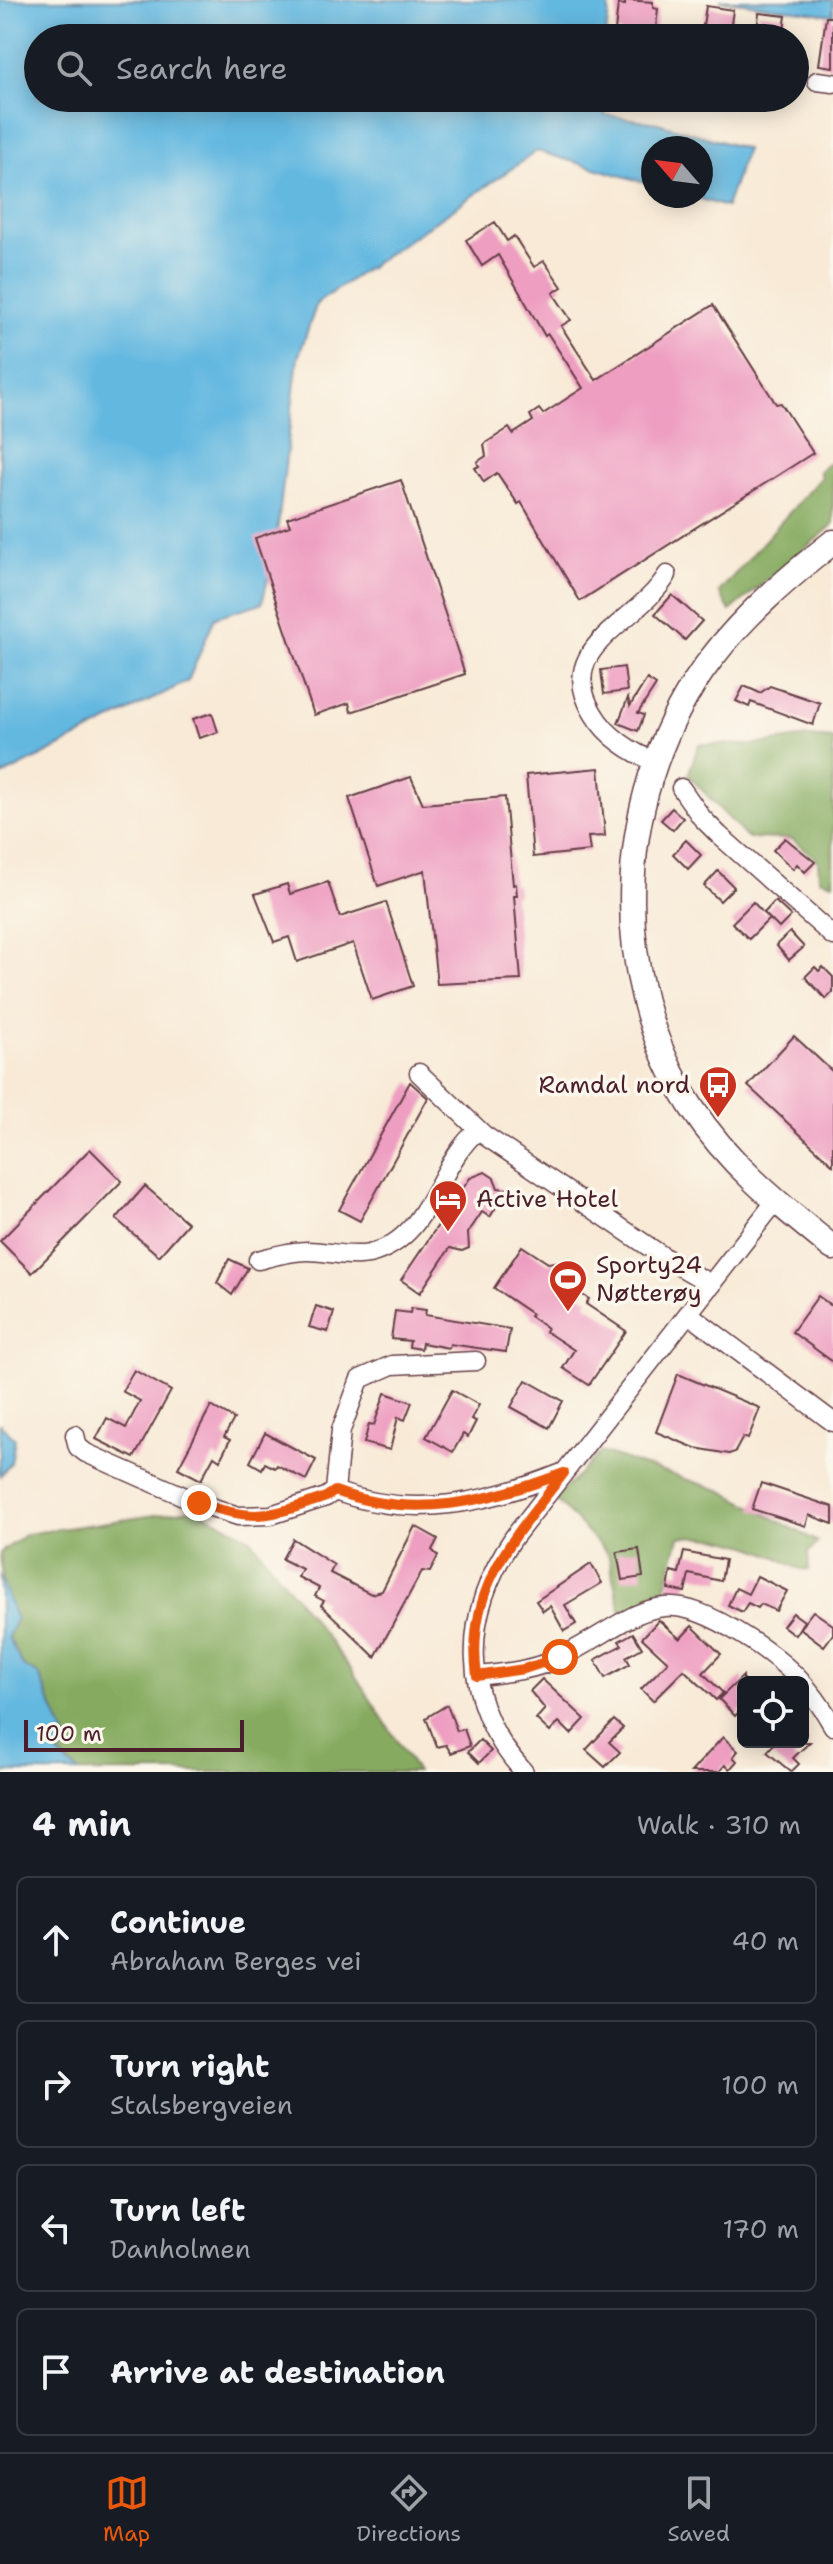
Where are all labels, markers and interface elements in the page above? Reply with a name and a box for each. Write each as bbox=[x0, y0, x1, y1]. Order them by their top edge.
search box bbox=[24, 24, 809, 112]
icon: search bbox=[52, 46, 96, 90]
text: Search here bbox=[116, 48, 287, 89]
north arrow bbox=[641, 136, 713, 208]
bus stop icon: Ramdal nord bbox=[697, 1064, 739, 1119]
place label: Ramdal nord bbox=[538, 1069, 690, 1101]
hotel icon: Active Hotel bbox=[427, 1178, 469, 1233]
place label: Active Hotel bbox=[476, 1183, 619, 1215]
place label: Sporty24 Nøtterøy bbox=[596, 1249, 702, 1309]
sports icon: Sporty24 Nøtterøy bbox=[547, 1258, 589, 1313]
route end bbox=[181, 1485, 217, 1521]
route start bbox=[542, 1639, 578, 1675]
map controls bbox=[737, 1676, 809, 1748]
button: locate bbox=[737, 1676, 809, 1748]
scale bar bbox=[24, 1716, 244, 1752]
text: 100 m bbox=[36, 1719, 102, 1748]
text: 4 min bbox=[32, 1801, 131, 1847]
text: Walk · 310 m bbox=[637, 1807, 801, 1842]
text: Continue bbox=[110, 1902, 246, 1943]
icon: ahead bbox=[34, 1918, 78, 1962]
text: 40 m bbox=[732, 1923, 799, 1958]
text: Abraham Berges vei bbox=[110, 1943, 362, 1978]
text: Turn right bbox=[110, 2046, 269, 2087]
icon: right bbox=[34, 2062, 78, 2106]
text: 100 m bbox=[721, 2067, 799, 2102]
text: Stalsbergveien bbox=[110, 2087, 293, 2122]
text: Turn left bbox=[110, 2190, 245, 2231]
icon: left bbox=[34, 2206, 78, 2250]
text: 170 m bbox=[722, 2211, 799, 2246]
text: Danholmen bbox=[110, 2231, 251, 2266]
icon: arrive bbox=[34, 2350, 78, 2394]
text: Arrive at destination bbox=[110, 2352, 445, 2393]
tab: Map bbox=[103, 2471, 150, 2548]
tab: Directions bbox=[356, 2471, 461, 2548]
tab: Saved bbox=[667, 2471, 730, 2548]

